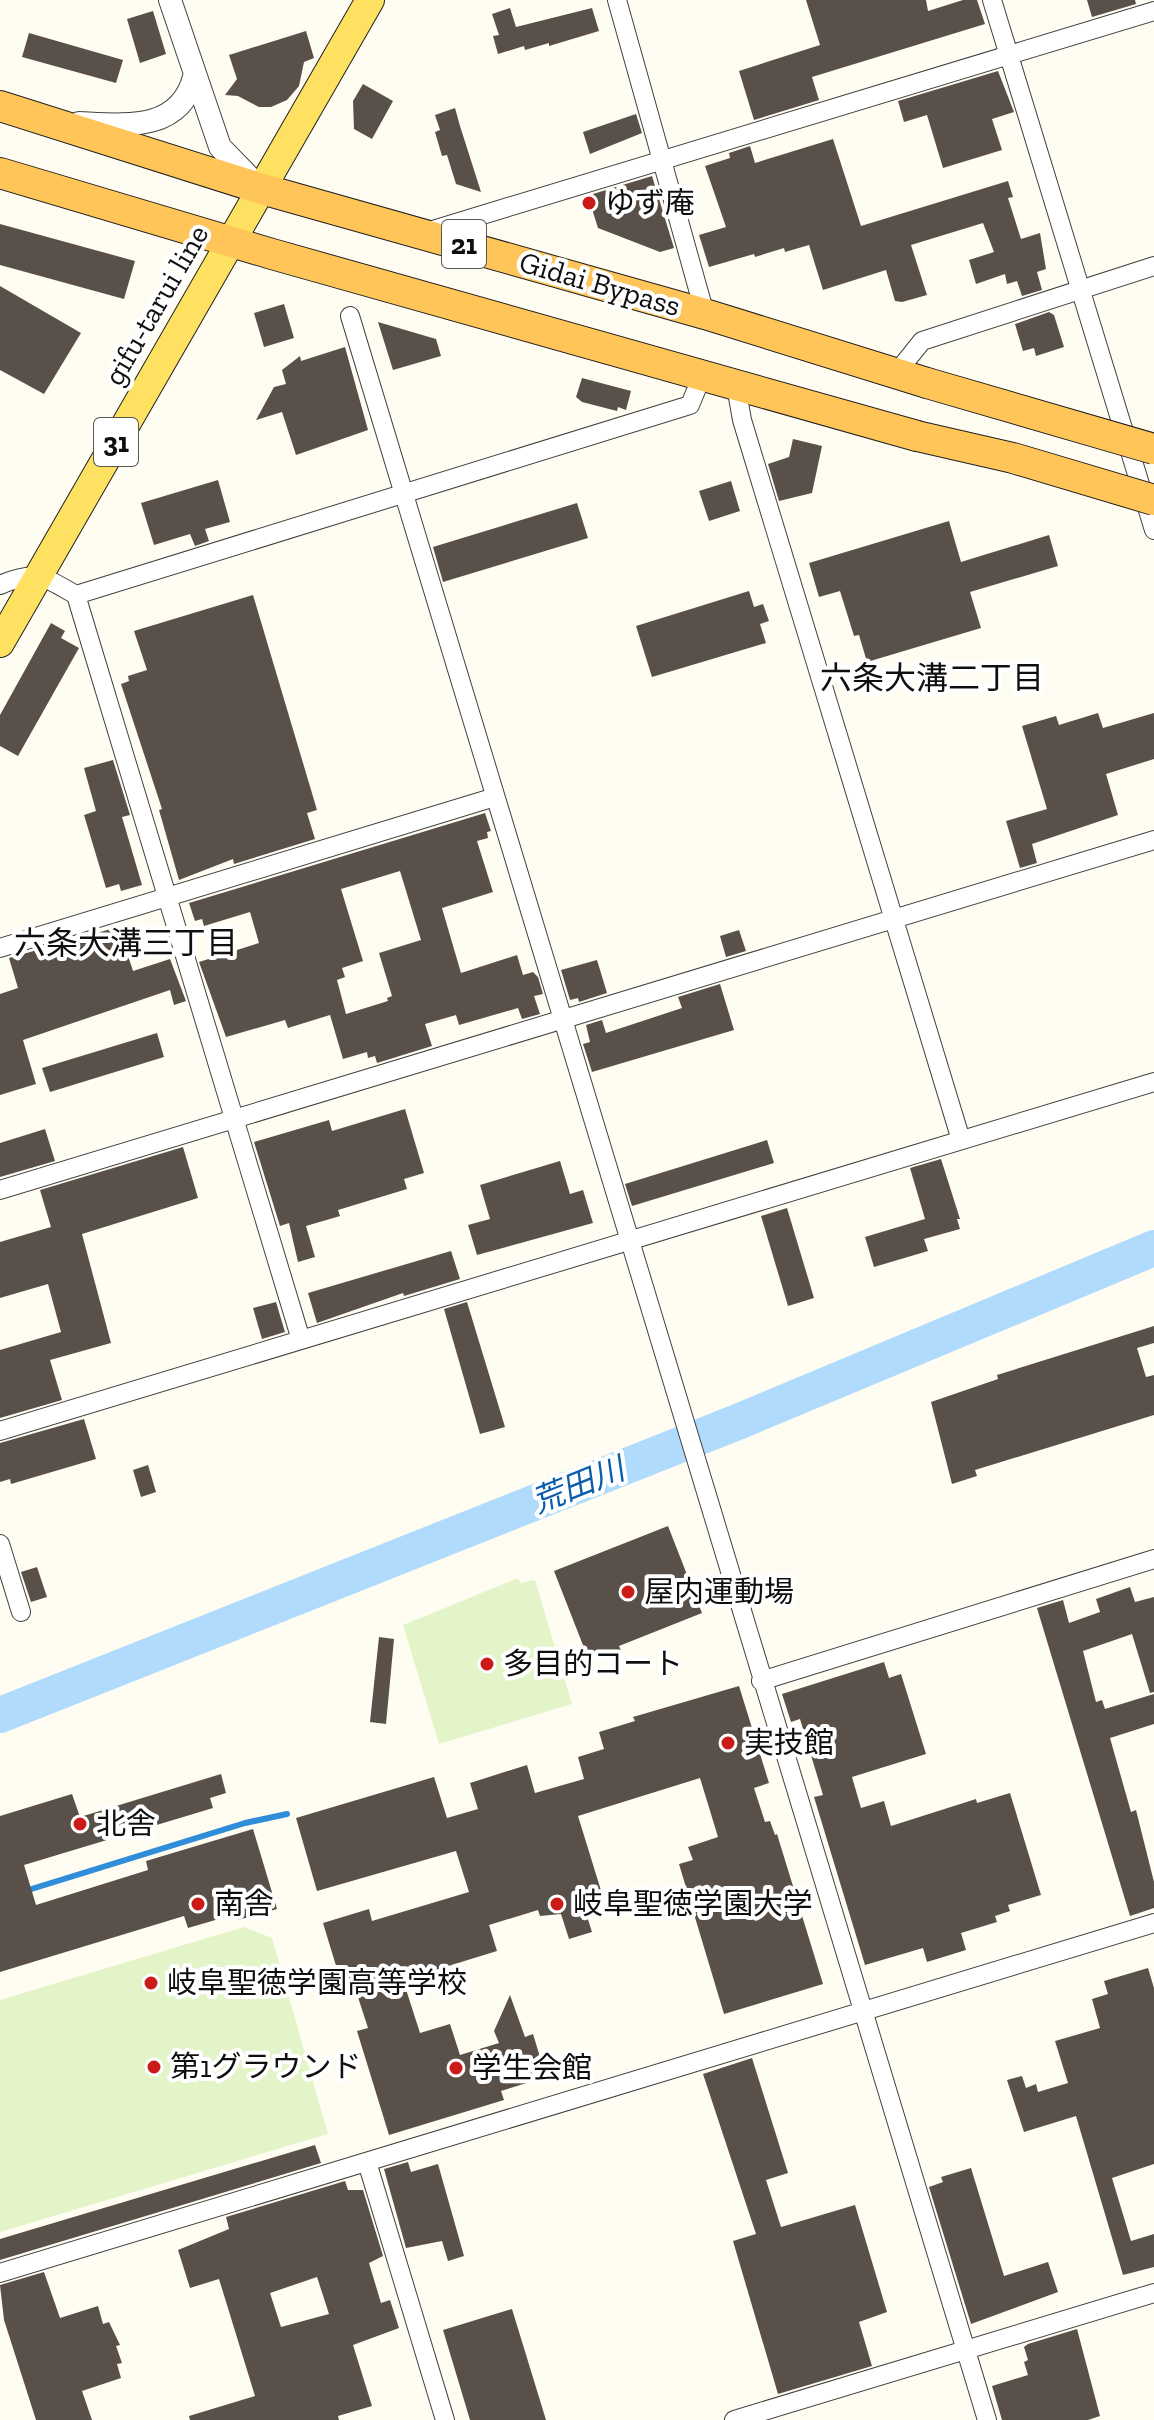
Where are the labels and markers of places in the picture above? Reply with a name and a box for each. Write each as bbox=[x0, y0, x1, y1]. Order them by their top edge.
place label: ゆず庵 bbox=[605, 185, 695, 221]
marker: ゆず庵 bbox=[580, 194, 598, 212]
place label: 屋内運動場 bbox=[644, 1574, 794, 1610]
marker: 屋内運動場 bbox=[619, 1583, 637, 1601]
place label: 多目的コート bbox=[503, 1646, 683, 1682]
marker: 多目的コート bbox=[478, 1655, 496, 1673]
place label: 実技館 bbox=[744, 1725, 834, 1761]
marker: 実技館 bbox=[719, 1734, 737, 1752]
place label: 北舎 bbox=[96, 1806, 156, 1842]
marker: 北舎 bbox=[71, 1815, 89, 1833]
place label: 南舎 bbox=[214, 1886, 274, 1922]
place label: 岐阜聖徳学園大学 bbox=[573, 1886, 813, 1922]
marker: 南舎 bbox=[189, 1895, 207, 1913]
marker: 岐阜聖徳学園大学 bbox=[548, 1895, 566, 1913]
place label: 岐阜聖徳学園高等学校 bbox=[167, 1965, 467, 2001]
marker: 岐阜聖徳学園高等学校 bbox=[142, 1974, 160, 1992]
place label: 第1グラウンド bbox=[170, 2049, 362, 2085]
place label: 学生会館 bbox=[472, 2050, 592, 2086]
marker: 第1グラウンド bbox=[145, 2058, 163, 2076]
marker: 学生会館 bbox=[447, 2059, 465, 2077]

